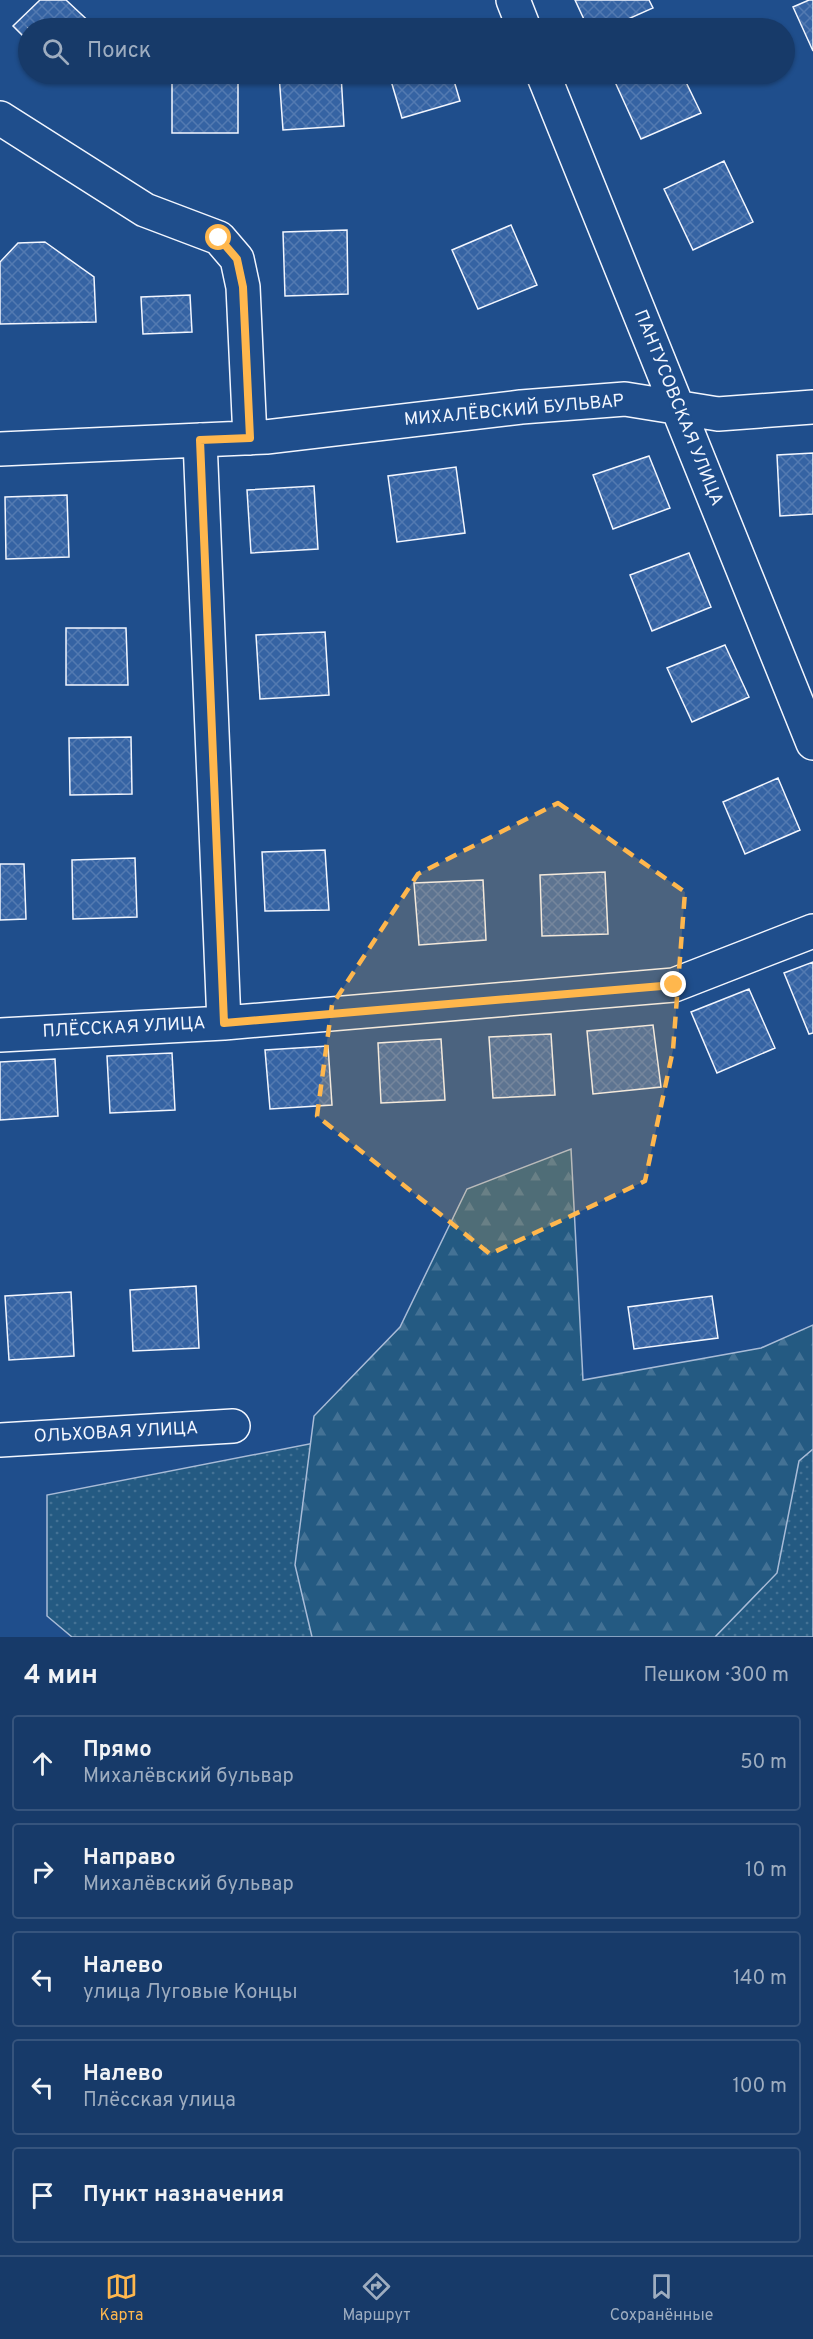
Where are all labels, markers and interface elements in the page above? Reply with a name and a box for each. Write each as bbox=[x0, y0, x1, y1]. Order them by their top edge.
search box bbox=[18, 18, 795, 84]
icon: search bbox=[39, 35, 72, 68]
text: Поиск bbox=[87, 38, 151, 65]
route start bbox=[205, 224, 231, 250]
street label: ПАНТУСОВСКАЯ УЛИЦА bbox=[628, 306, 728, 510]
street label: МИХАЛЁВСКИЙ БУЛЬВАР bbox=[403, 388, 625, 432]
route end bbox=[660, 971, 686, 997]
street label: ПЛЁССКАЯ УЛИЦА bbox=[42, 1010, 206, 1044]
street label: ОЛЬХОВАЯ УЛИЦА bbox=[33, 1417, 199, 1449]
text: 4 мин bbox=[24, 1660, 98, 1693]
text: Пешком · 300 m bbox=[644, 1663, 789, 1689]
text: Прямо bbox=[83, 1737, 152, 1764]
icon: ahead bbox=[26, 1747, 59, 1780]
text: 50 m bbox=[740, 1750, 787, 1776]
text: Михалёвский бульвар bbox=[83, 1764, 294, 1790]
text: Направо bbox=[83, 1845, 175, 1872]
icon: right bbox=[26, 1855, 59, 1888]
text: 10 m bbox=[745, 1858, 787, 1884]
text: Михалёвский бульвар bbox=[83, 1872, 294, 1898]
text: Налево bbox=[83, 1953, 163, 1980]
icon: left bbox=[26, 1963, 59, 1996]
text: 140 m bbox=[733, 1966, 787, 1992]
text: улица Луговые Концы bbox=[83, 1980, 297, 2006]
text: Налево bbox=[83, 2061, 163, 2088]
icon: left bbox=[26, 2071, 59, 2104]
text: 100 m bbox=[732, 2074, 787, 2100]
text: Плёсская улица bbox=[83, 2088, 236, 2114]
icon: arrive bbox=[26, 2179, 59, 2212]
text: Пункт назначения bbox=[83, 2182, 284, 2209]
tab: Карта bbox=[100, 2270, 143, 2326]
tab: Маршрут bbox=[342, 2270, 411, 2326]
tab: Сохранённые bbox=[610, 2270, 713, 2326]

